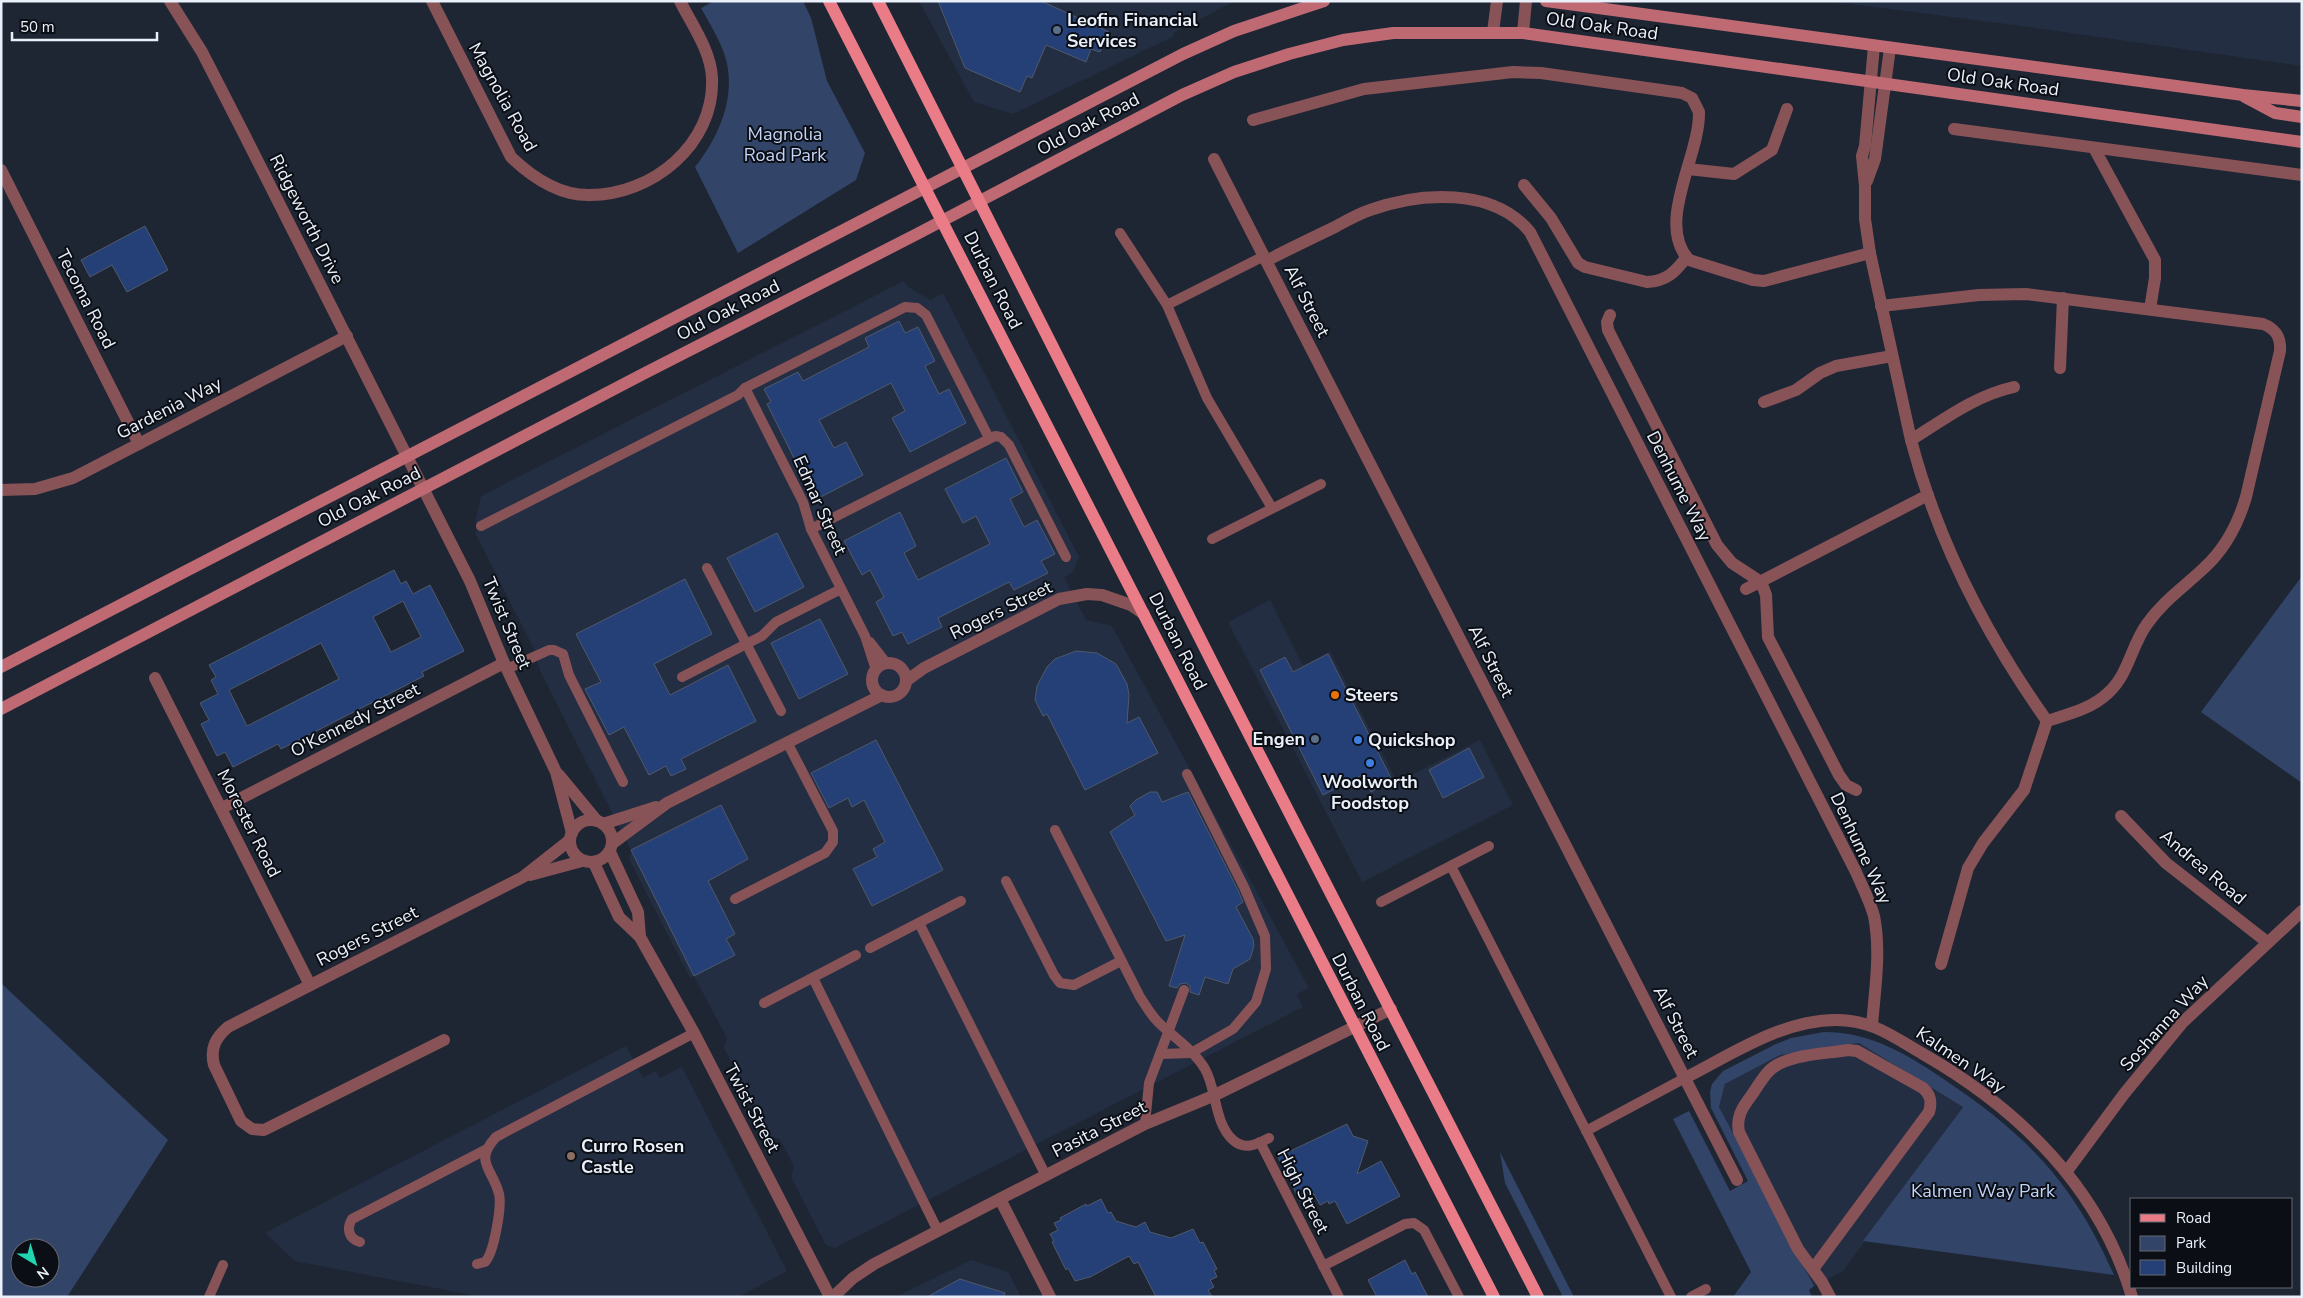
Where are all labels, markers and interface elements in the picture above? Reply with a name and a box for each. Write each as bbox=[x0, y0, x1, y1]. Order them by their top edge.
street label: Old Oak Road bbox=[1544, 6, 1660, 46]
place label: Leofin Financial Services bbox=[1067, 8, 1198, 53]
scale bar bbox=[12, 10, 158, 42]
text: 50 m bbox=[20, 17, 55, 37]
marker: Leofin Financial Services bbox=[1051, 24, 1063, 36]
street label: Magnolia Road bbox=[463, 38, 543, 156]
street label: Old Oak Road bbox=[1945, 62, 2061, 102]
street label: Old Oak Road bbox=[1032, 87, 1144, 161]
park label: Magnolia Road Park bbox=[744, 122, 827, 167]
street label: Ridgeworth Drive bbox=[264, 150, 350, 288]
street label: Durban Road bbox=[958, 227, 1028, 333]
street label: Tecoma Road bbox=[51, 245, 121, 353]
street label: Alf Street bbox=[1279, 261, 1336, 342]
street label: Old Oak Road bbox=[672, 274, 784, 346]
street label: Gardenia Way bbox=[112, 371, 226, 445]
street label: Denhume Way bbox=[1641, 427, 1717, 546]
street label: Edmar Street bbox=[787, 452, 853, 559]
street label: Old Oak Road bbox=[313, 461, 425, 533]
street label: Twist Street bbox=[477, 573, 537, 673]
street label: Rogers Street bbox=[946, 575, 1057, 645]
street label: Durban Road bbox=[1143, 588, 1213, 694]
street label: Alf Street bbox=[1463, 621, 1520, 702]
street label: O'Kennedy Street bbox=[286, 677, 424, 763]
place label: Steers bbox=[1345, 683, 1399, 707]
marker: Steers bbox=[1329, 689, 1341, 701]
place label: Engen bbox=[1253, 727, 1305, 751]
place label: Quickshop bbox=[1368, 728, 1456, 752]
marker: Engen bbox=[1309, 733, 1321, 745]
marker: Quickshop bbox=[1352, 734, 1364, 746]
marker: Woolworth Foodstop bbox=[1364, 757, 1376, 769]
street label: Morester Road bbox=[211, 765, 287, 881]
place label: Woolworth Foodstop bbox=[1322, 770, 1418, 815]
street label: Denhume Way bbox=[1825, 788, 1898, 908]
street label: Andrea Road bbox=[2155, 824, 2251, 910]
street label: Rogers Street bbox=[312, 900, 422, 972]
street label: Durban Road bbox=[1326, 949, 1396, 1055]
street label: Soshanna Way bbox=[2114, 969, 2214, 1076]
street label: Alf Street bbox=[1648, 982, 1705, 1063]
street label: Kalmen Way bbox=[1911, 1021, 2011, 1099]
street label: Twist Street bbox=[718, 1059, 786, 1157]
street label: Pasita Street bbox=[1048, 1095, 1151, 1163]
place label: Curro Rosen Castle bbox=[581, 1134, 684, 1179]
street label: High Street bbox=[1271, 1144, 1335, 1238]
marker: Curro Rosen Castle bbox=[565, 1150, 577, 1162]
park label: Kalmen Way Park bbox=[1911, 1179, 2056, 1203]
legend bbox=[2130, 1198, 2293, 1288]
text: Road bbox=[2176, 1208, 2211, 1228]
text: Park bbox=[2176, 1233, 2206, 1253]
north arrow bbox=[10, 1238, 60, 1288]
text: Building bbox=[2176, 1258, 2232, 1278]
text: N bbox=[33, 1262, 53, 1284]

